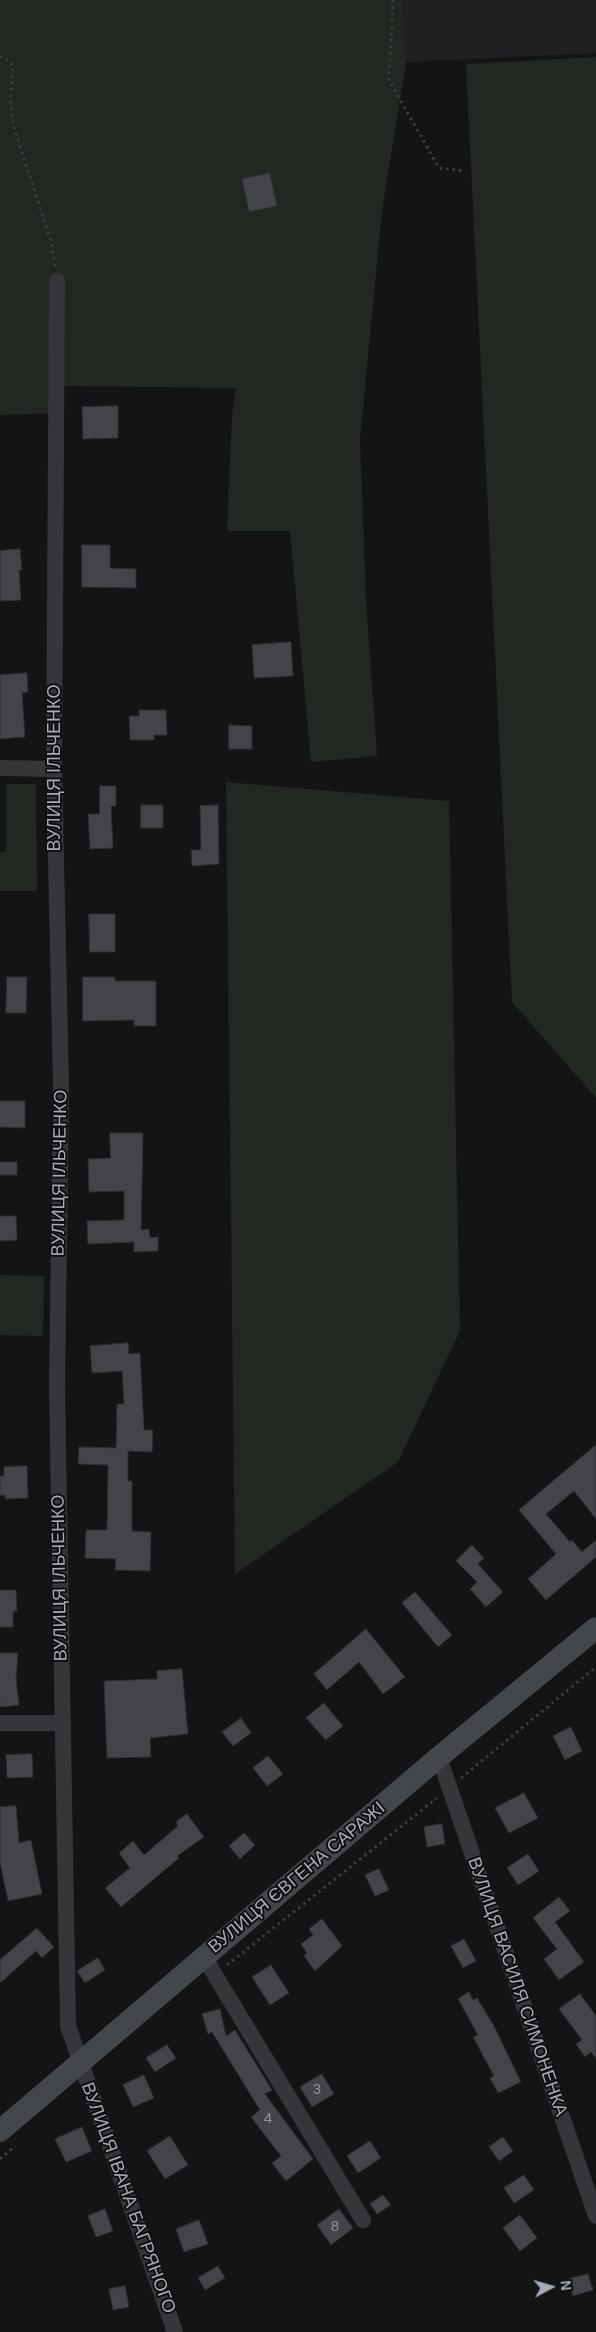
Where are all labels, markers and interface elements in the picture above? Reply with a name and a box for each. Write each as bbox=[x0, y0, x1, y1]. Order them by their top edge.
street label: ВУЛИЦЯ ІЛЬЧЕНКО bbox=[44, 685, 66, 851]
street label: ВУЛИЦЯ ІЛЬЧЕНКО bbox=[48, 1089, 72, 1257]
street label: ВУЛИЦЯ ІЛЬЧЕНКО bbox=[48, 1494, 72, 1662]
street label: ВУЛИЦЯ ЄВГЕНА САРАЖІ bbox=[204, 1798, 390, 1958]
street label: ВУЛИЦЯ ВАСИЛЯ СИМОНЕНКА bbox=[462, 1855, 572, 2119]
street label: ВУЛИЦЯ ІВАНА БАГРЯНОГО bbox=[76, 2080, 180, 2316]
house number: 3 bbox=[313, 2081, 321, 2099]
house number: 4 bbox=[264, 2110, 272, 2128]
house number: 8 bbox=[331, 2218, 339, 2236]
north arrow bbox=[526, 2262, 576, 2312]
text: N bbox=[557, 2280, 574, 2291]

